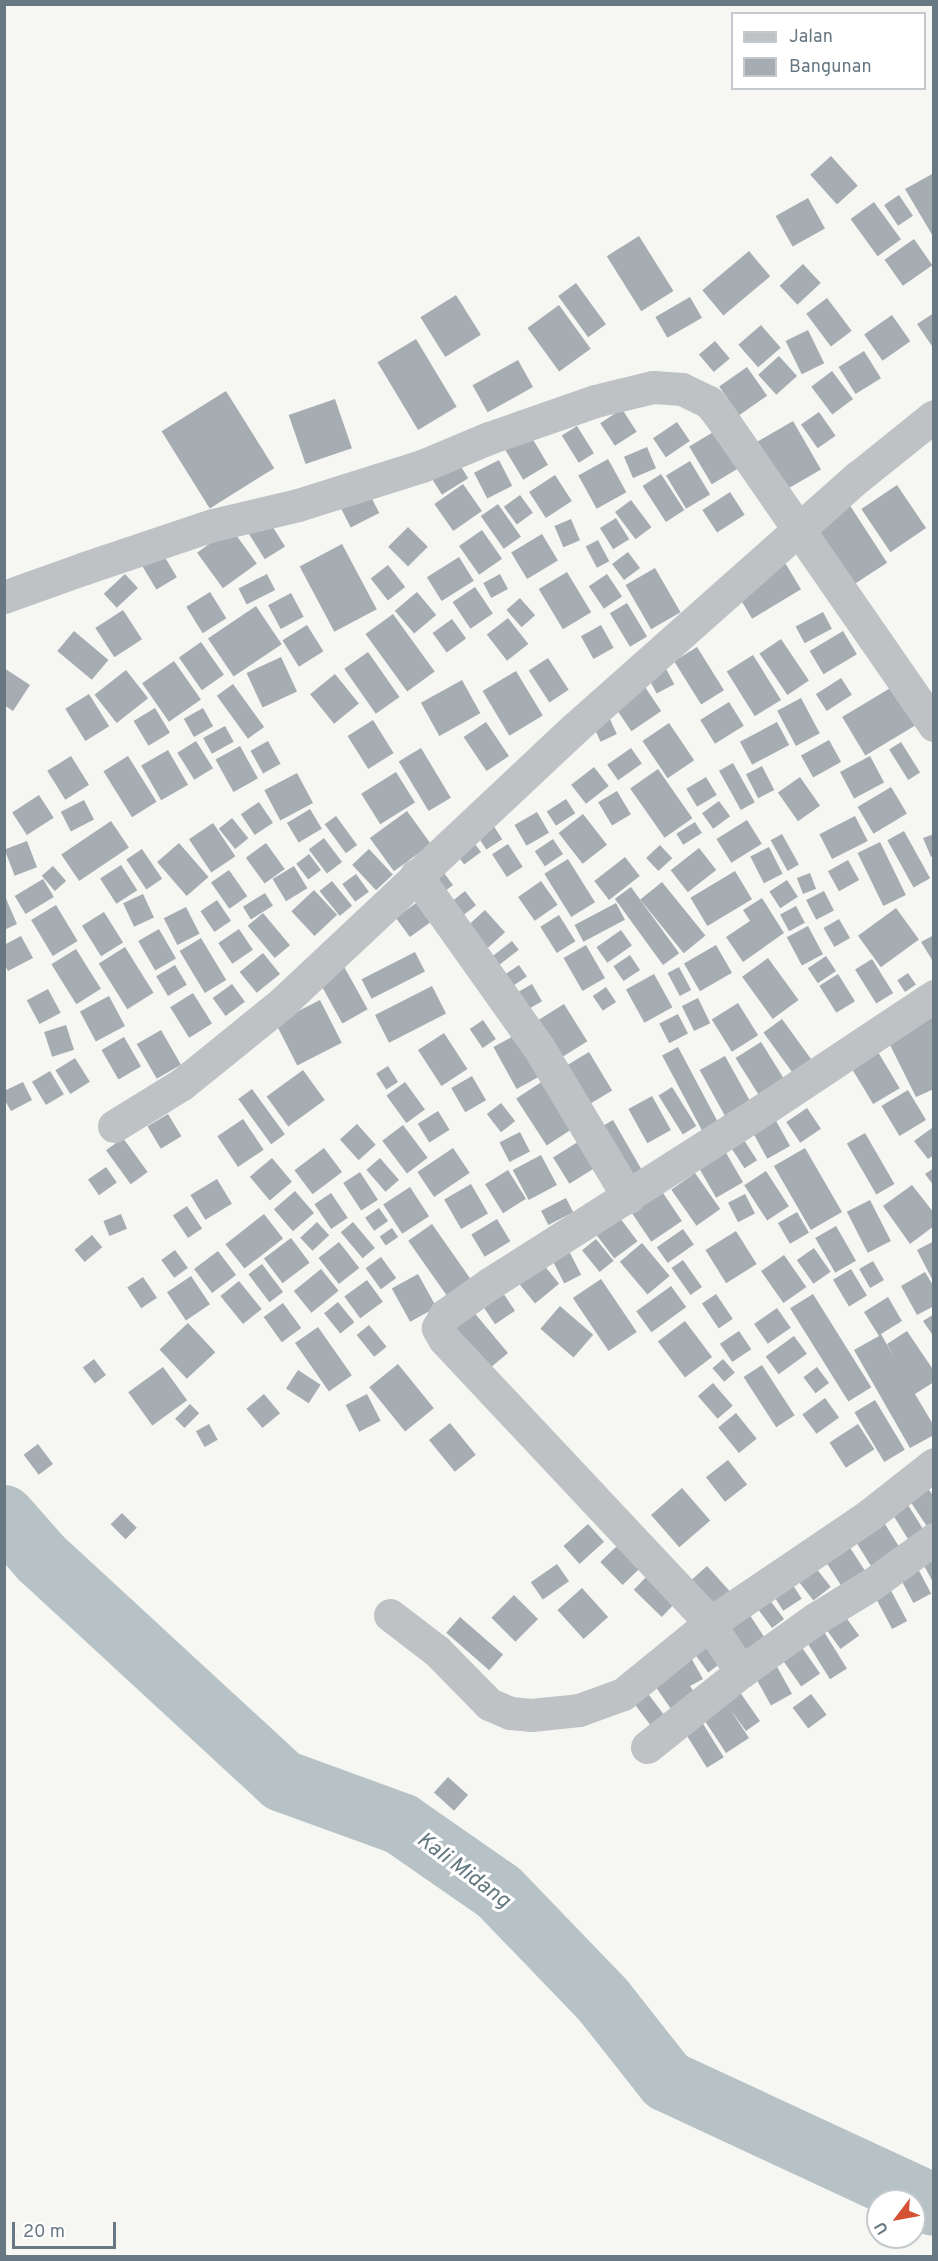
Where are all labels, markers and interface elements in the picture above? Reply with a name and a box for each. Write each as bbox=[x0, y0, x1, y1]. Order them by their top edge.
legend bbox=[731, 12, 926, 90]
text: Jalan bbox=[789, 26, 833, 49]
text: Bangunan bbox=[789, 56, 872, 79]
water label: Kali Midang bbox=[411, 1827, 515, 1915]
north arrow bbox=[866, 2189, 926, 2249]
scale bar bbox=[15, 2210, 118, 2248]
text: U bbox=[871, 2217, 894, 2238]
text: 20 m bbox=[23, 2221, 65, 2244]

